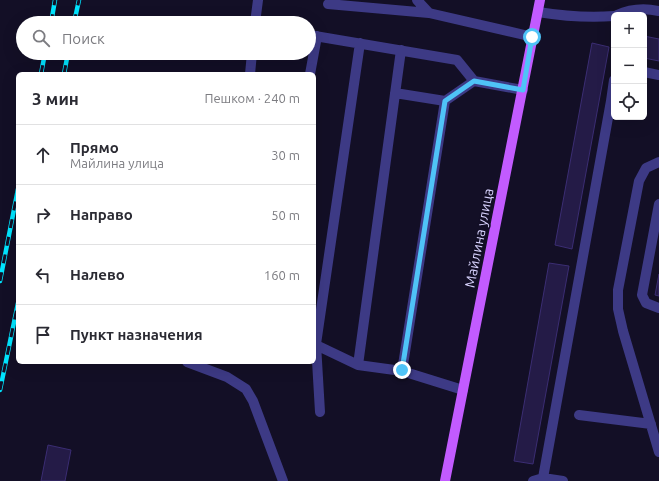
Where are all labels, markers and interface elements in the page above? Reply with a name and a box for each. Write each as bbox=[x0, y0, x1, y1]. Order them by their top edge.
map controls bbox=[611, 12, 647, 120]
button: + bbox=[611, 12, 647, 48]
search box bbox=[16, 16, 316, 60]
icon: search bbox=[30, 27, 52, 49]
route start bbox=[523, 28, 541, 46]
text: Поиск bbox=[62, 30, 105, 47]
button: − bbox=[611, 48, 647, 84]
button: locate bbox=[611, 84, 647, 120]
text: 3 мин bbox=[32, 89, 79, 108]
text: Пешком · 240 m bbox=[204, 91, 300, 105]
text: Прямо bbox=[70, 139, 119, 156]
icon: ahead bbox=[32, 144, 54, 166]
text: 30 m bbox=[271, 148, 300, 162]
text: Майлина улица bbox=[70, 156, 164, 170]
street label: Майлина улица bbox=[462, 187, 496, 289]
icon: right bbox=[32, 204, 54, 226]
text: Направо bbox=[70, 206, 133, 223]
text: 50 m bbox=[271, 208, 300, 222]
icon: left bbox=[32, 264, 54, 286]
text: Налево bbox=[70, 266, 125, 283]
text: 160 m bbox=[264, 268, 300, 282]
icon: arrive bbox=[32, 324, 54, 346]
text: Пункт назначения bbox=[70, 326, 203, 343]
route end bbox=[393, 361, 411, 379]

